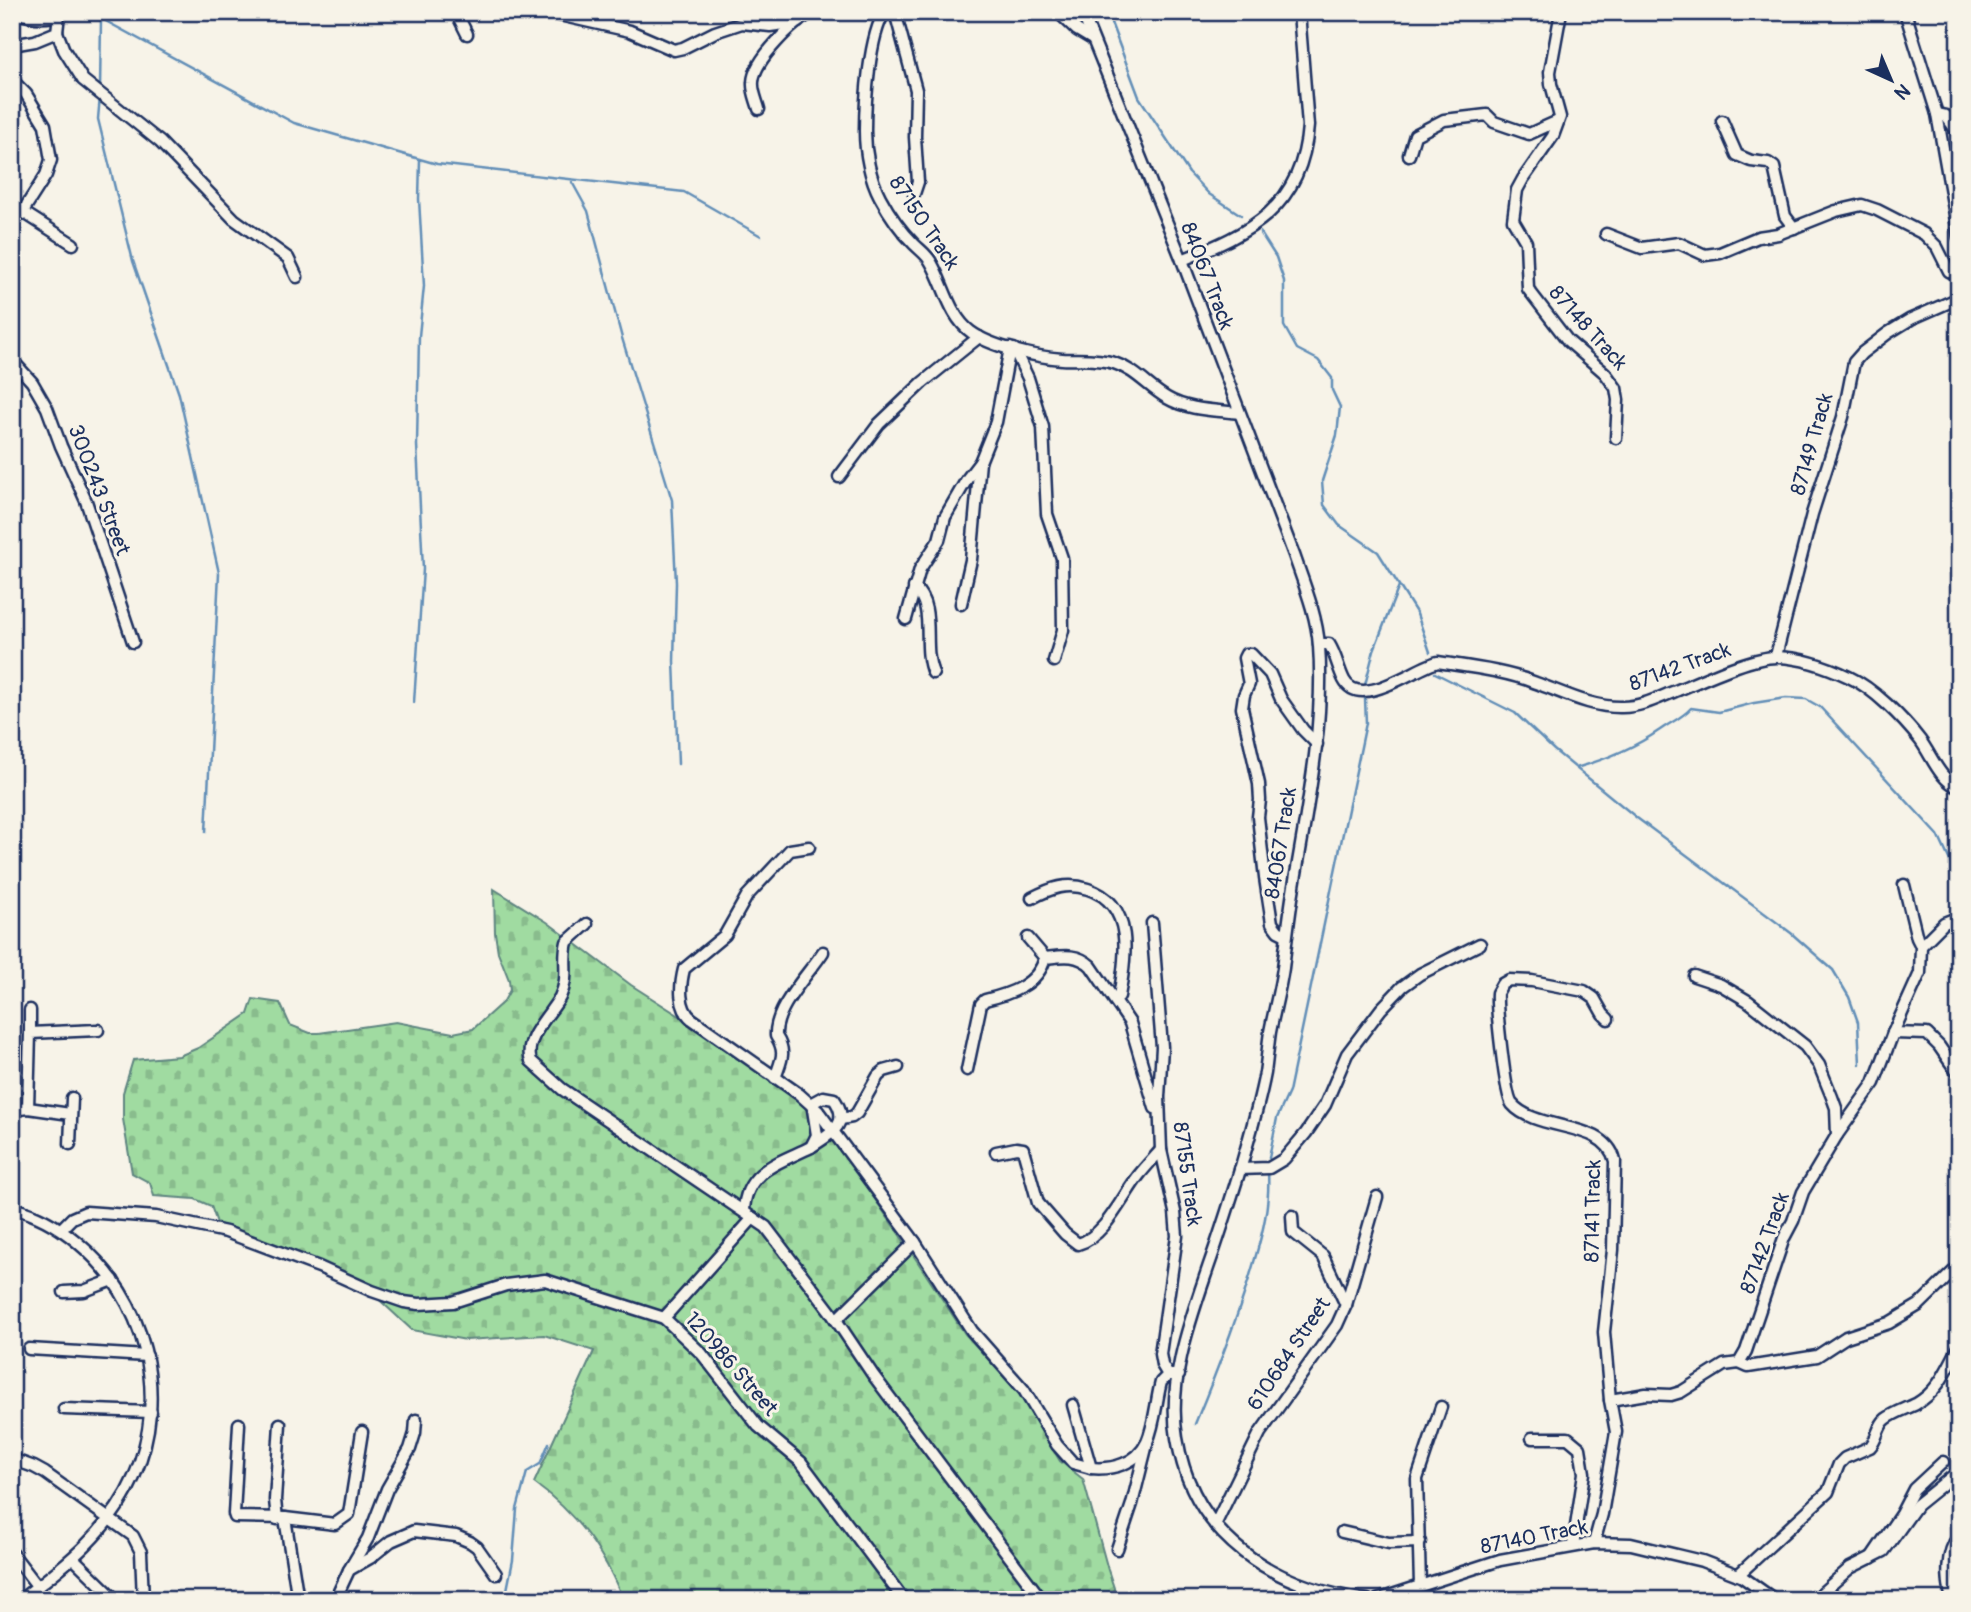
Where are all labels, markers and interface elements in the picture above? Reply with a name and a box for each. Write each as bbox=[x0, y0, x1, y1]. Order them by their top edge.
north arrow bbox=[1856, 46, 1926, 116]
text: N bbox=[1889, 78, 1915, 105]
street label: 87150 Track bbox=[883, 171, 965, 275]
street label: 84067 Track bbox=[1174, 219, 1240, 334]
street label: 87148 Track bbox=[1543, 280, 1633, 376]
street label: 87149 Track bbox=[1785, 390, 1840, 498]
street label: 300243 Street bbox=[62, 421, 136, 560]
street label: 87142 Track bbox=[1626, 636, 1735, 698]
street label: 84067 Track bbox=[1259, 785, 1303, 901]
street label: 87155 Track bbox=[1166, 1120, 1208, 1228]
street label: 87141 Track bbox=[1579, 1159, 1607, 1263]
street label: 87142 Track bbox=[1734, 1188, 1796, 1297]
street label: 610684 Street bbox=[1241, 1292, 1337, 1416]
street label: 120986 Street bbox=[678, 1306, 784, 1422]
street label: 87140 Track bbox=[1478, 1513, 1590, 1561]

